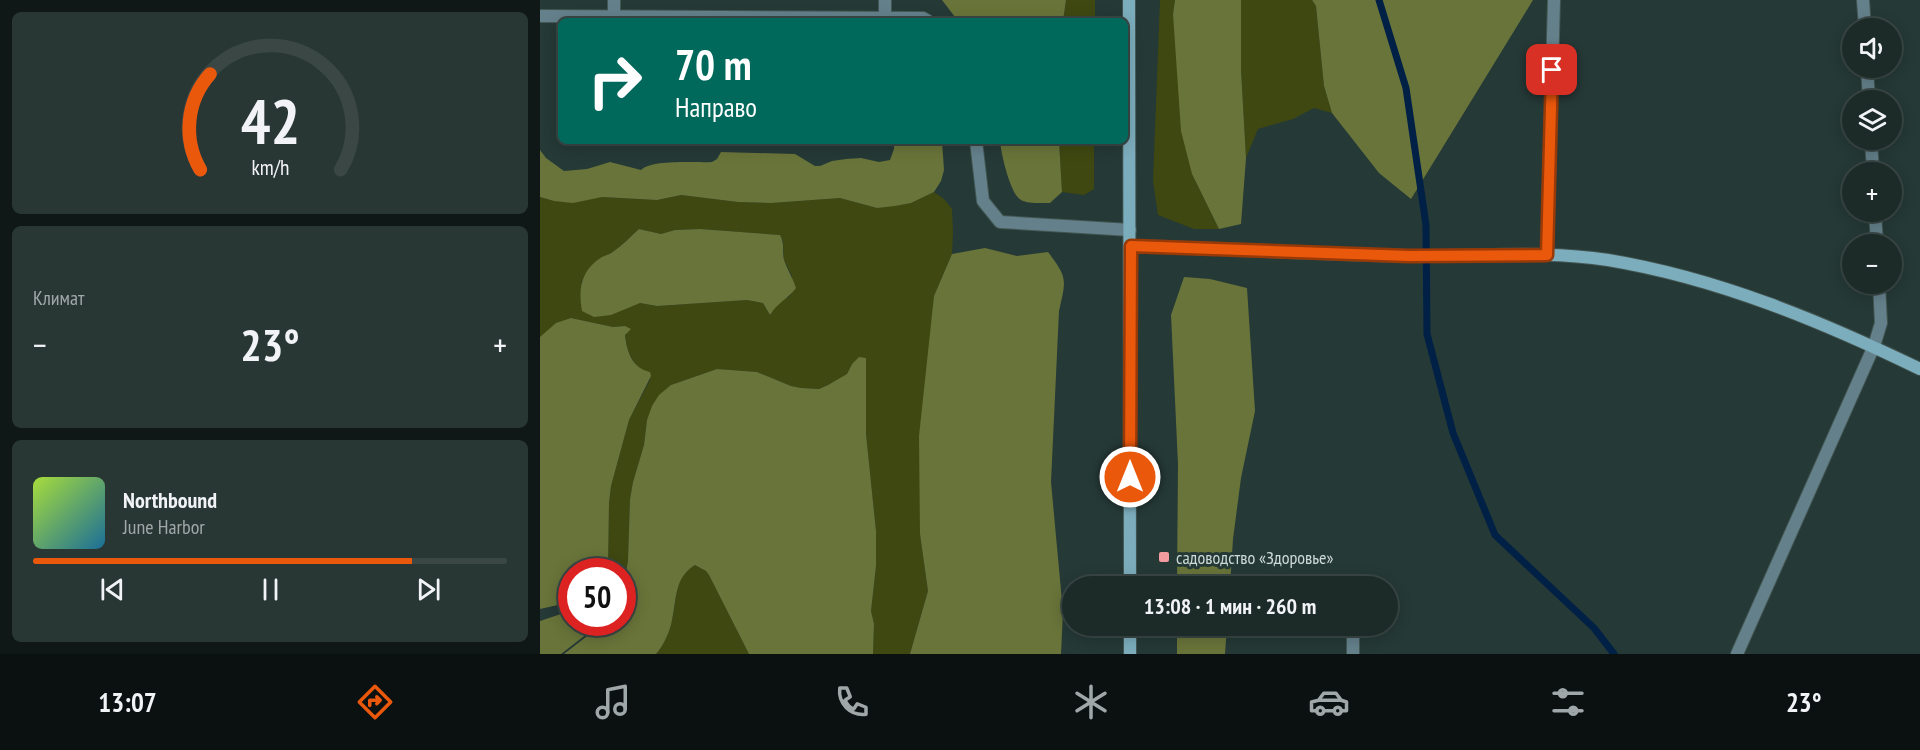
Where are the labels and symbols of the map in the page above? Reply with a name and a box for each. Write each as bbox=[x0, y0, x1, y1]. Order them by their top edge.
pin bbox=[1526, 44, 1577, 95]
position arrow bbox=[1098, 445, 1162, 509]
place label: садоводство «Здоровье» bbox=[1176, 546, 1333, 569]
marker: садоводство «Здоровье» bbox=[1157, 550, 1171, 564]
speed limit sign: 50 bbox=[558, 558, 636, 636]

